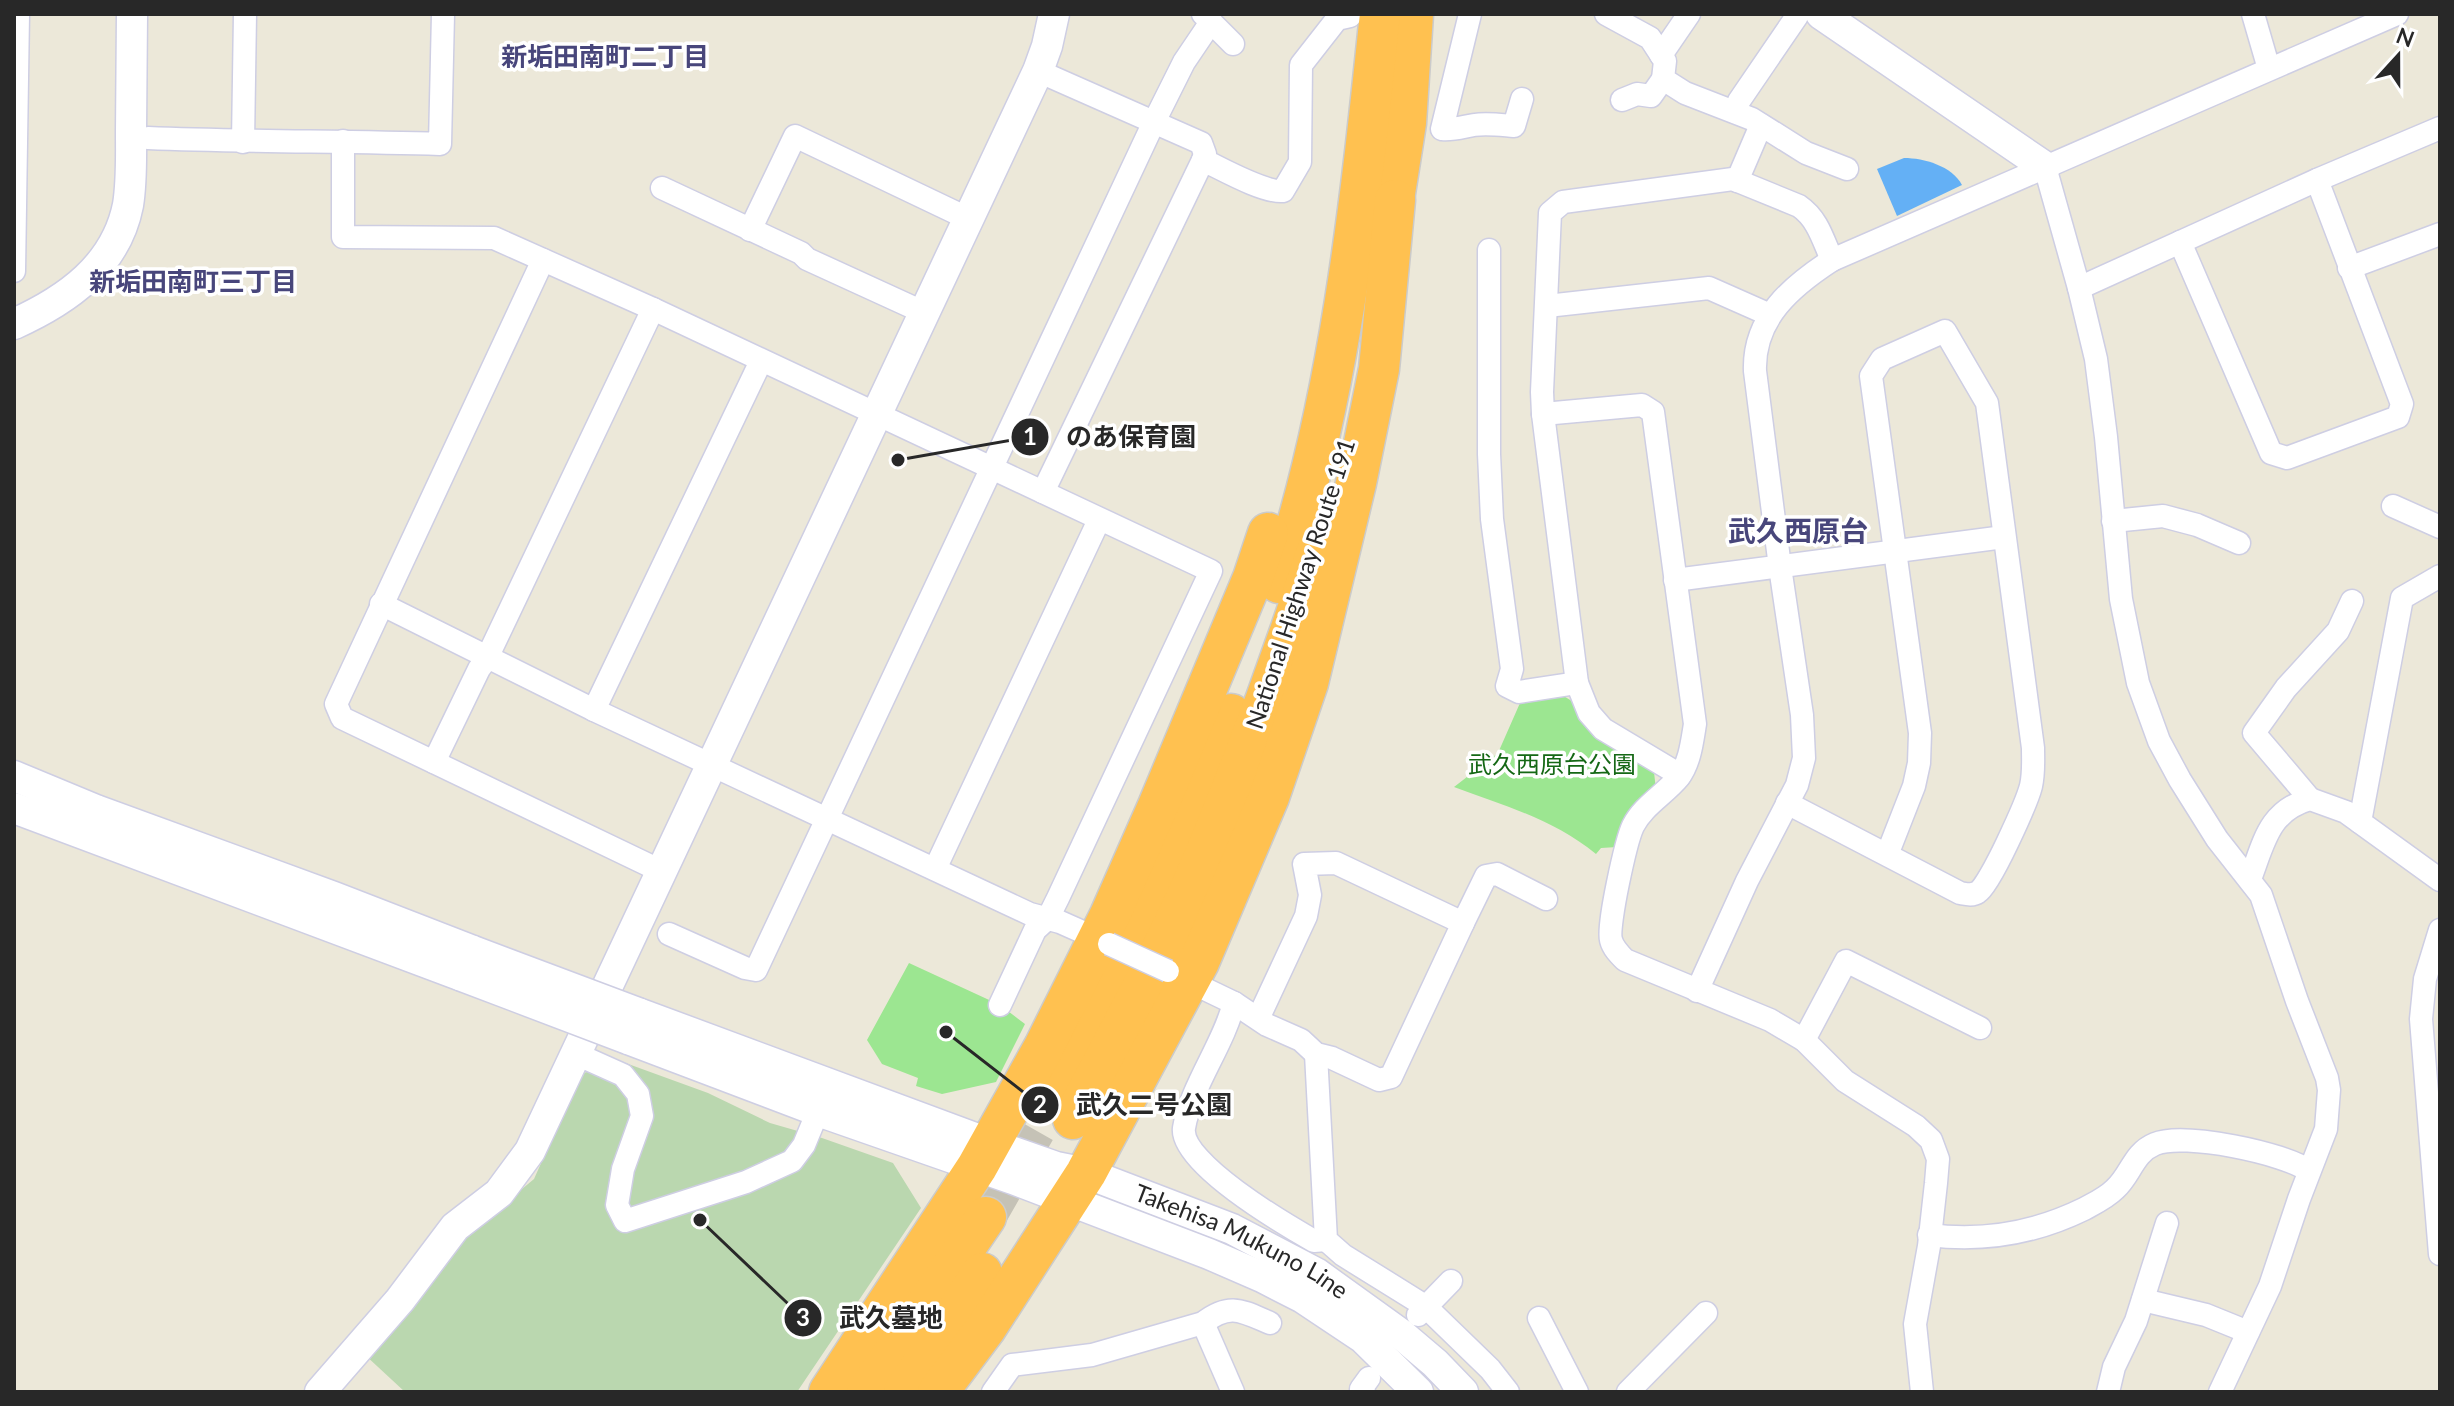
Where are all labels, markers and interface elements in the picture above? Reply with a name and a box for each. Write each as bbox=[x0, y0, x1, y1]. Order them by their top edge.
north arrow bbox=[2358, 16, 2438, 96]
text: N bbox=[2393, 21, 2418, 53]
district label: 新垢田南町二丁目 bbox=[501, 40, 709, 72]
district label: 新垢田南町三丁目 bbox=[89, 265, 297, 297]
callout: のあ保育園 bbox=[1010, 412, 1212, 462]
text: のあ保育園 bbox=[1066, 420, 1196, 452]
text: 1 bbox=[1023, 421, 1037, 450]
street label: National Highway Route 191 bbox=[1239, 435, 1360, 732]
district label: 武久西原台 bbox=[1728, 513, 1868, 547]
park label: 武久西原台公園 bbox=[1468, 749, 1636, 778]
callout: 武久二号公園 bbox=[1020, 1080, 1248, 1130]
text: 武久二号公園 bbox=[1076, 1088, 1232, 1120]
text: 2 bbox=[1033, 1089, 1047, 1118]
street label: Takehisa Mukuno Line bbox=[1131, 1177, 1354, 1304]
callout: 武久墓地 bbox=[783, 1293, 959, 1343]
text: 武久墓地 bbox=[839, 1301, 943, 1333]
text: 3 bbox=[796, 1302, 810, 1331]

